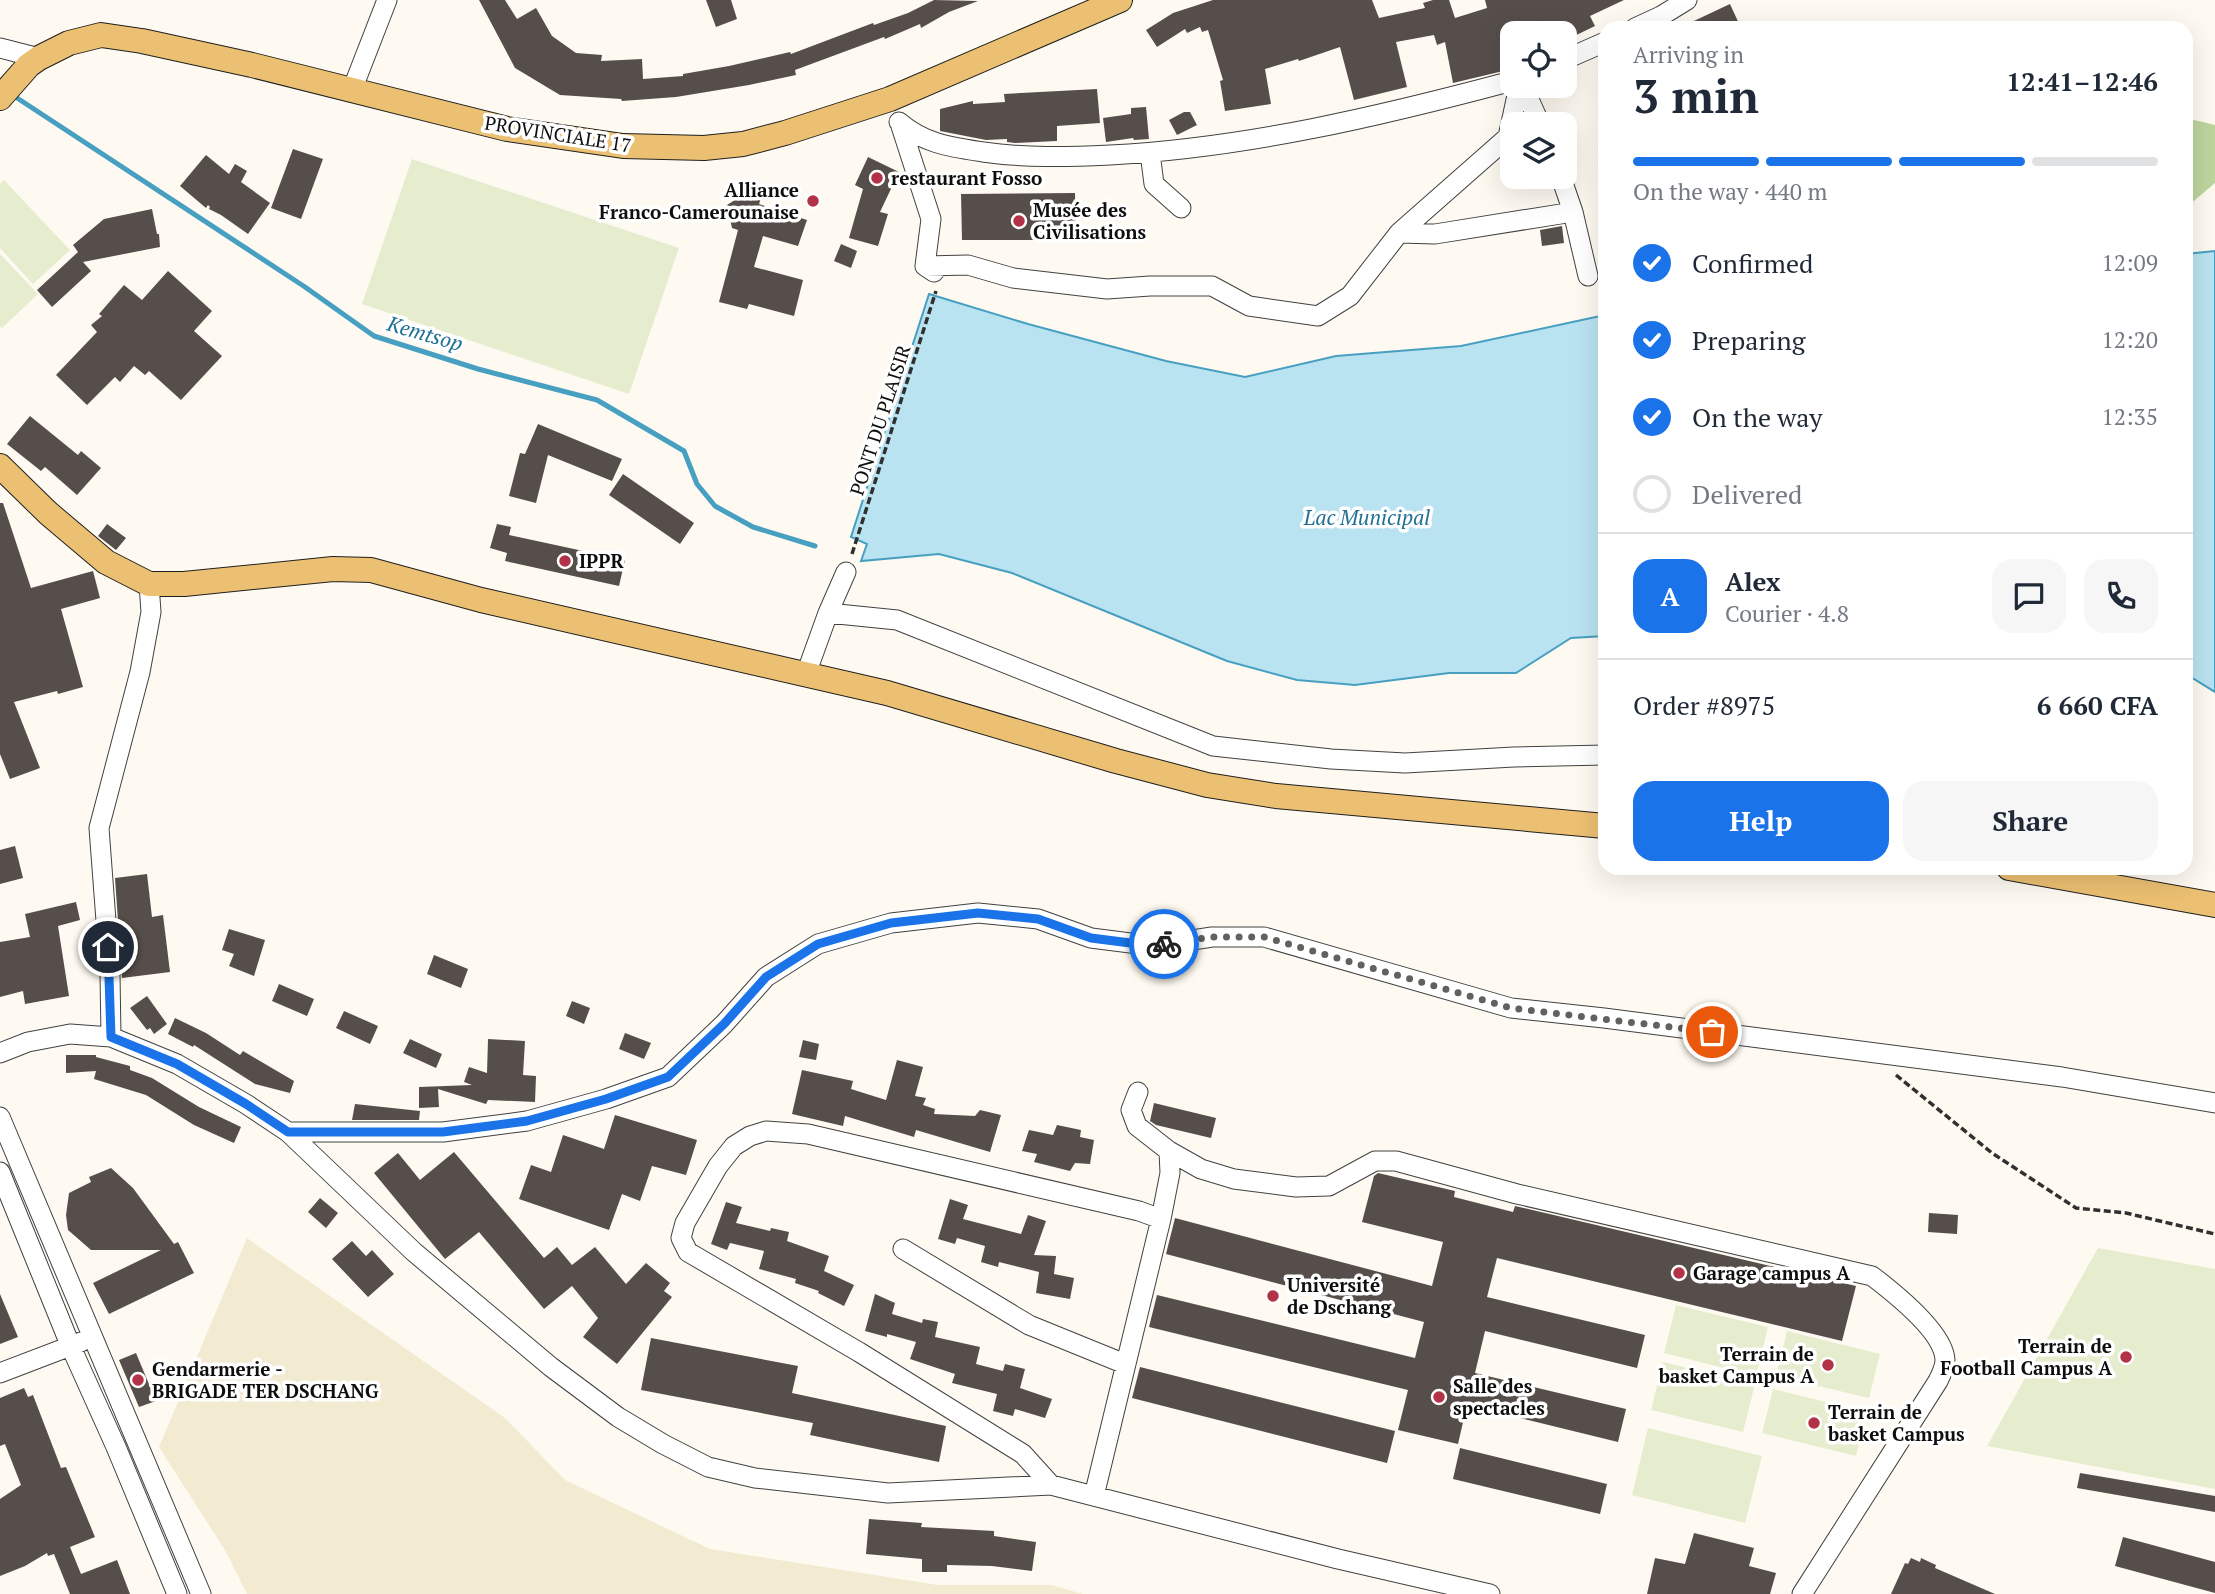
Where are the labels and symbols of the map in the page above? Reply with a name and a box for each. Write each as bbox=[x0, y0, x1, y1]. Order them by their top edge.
street label: PROVINCIALE 17 bbox=[483, 110, 633, 157]
place label: restaurant Fosso bbox=[891, 165, 1042, 190]
marker: restaurant Fosso bbox=[869, 170, 885, 186]
place label: Alliance Franco-Camerounaise bbox=[599, 177, 799, 224]
marker: Alliance Franco-Camerounaise bbox=[805, 193, 821, 209]
place label: Musée des Civilisations bbox=[1033, 197, 1146, 244]
marker: Musée des Civilisations bbox=[1011, 213, 1027, 229]
water label: Kemtsop bbox=[383, 309, 466, 357]
street label: PONT DU PLAISIR bbox=[843, 342, 916, 498]
water label: Lac Municipal bbox=[1303, 503, 1430, 531]
place label: IPPR bbox=[579, 548, 624, 573]
marker: IPPR bbox=[557, 553, 573, 569]
courier bbox=[1129, 909, 1199, 979]
pin bbox=[78, 917, 138, 977]
pin bbox=[1682, 1002, 1742, 1062]
place label: Garage campus A bbox=[1693, 1260, 1850, 1285]
marker: Garage campus A bbox=[1671, 1265, 1687, 1281]
place label: Université de Dschang bbox=[1287, 1272, 1392, 1319]
marker: Université de Dschang bbox=[1265, 1288, 1281, 1304]
place label: Terrain de Football Campus A bbox=[1940, 1333, 2112, 1380]
place label: Terrain de basket Campus A bbox=[1658, 1341, 1814, 1388]
marker: Terrain de Football Campus A bbox=[2118, 1349, 2134, 1365]
place label: Gendarmerie - BRIGADE TER DSCHANG bbox=[152, 1356, 379, 1403]
marker: Terrain de basket Campus A bbox=[1820, 1357, 1836, 1373]
marker: Gendarmerie - BRIGADE TER DSCHANG bbox=[130, 1372, 146, 1388]
place label: Salle des spectacles bbox=[1453, 1373, 1545, 1420]
marker: Salle des spectacles bbox=[1431, 1389, 1447, 1405]
place label: Terrain de basket Campus bbox=[1827, 1399, 1965, 1446]
marker: Terrain de basket Campus bbox=[1806, 1415, 1822, 1431]

